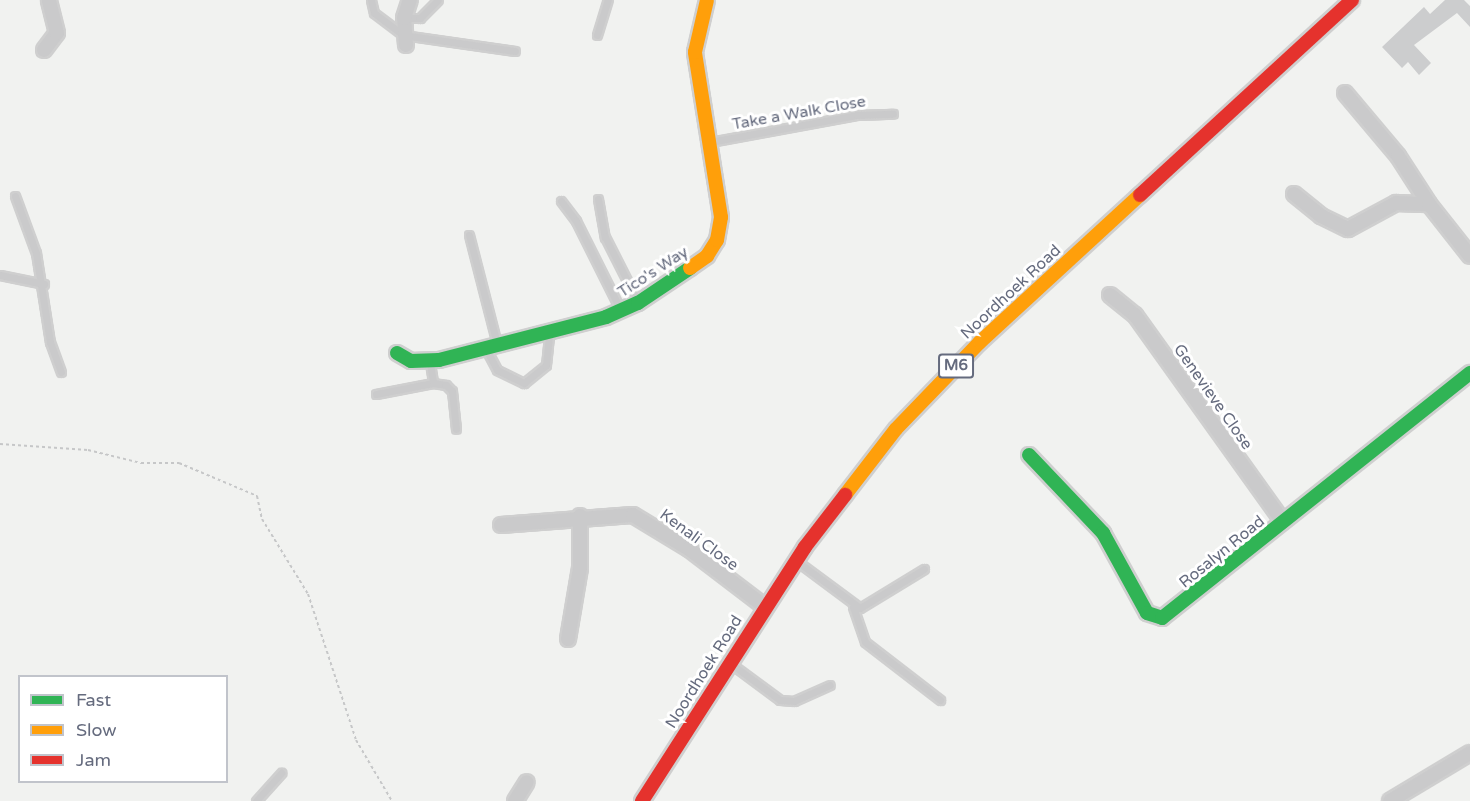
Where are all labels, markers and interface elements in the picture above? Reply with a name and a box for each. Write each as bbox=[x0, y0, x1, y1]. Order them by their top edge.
street label: Take a Walk Close bbox=[731, 92, 867, 134]
street label: Noordhoek Road bbox=[957, 241, 1065, 343]
street label: Tico's Way bbox=[614, 242, 692, 302]
street label: Genevieve Close bbox=[1169, 341, 1257, 453]
road number: M6 bbox=[938, 354, 974, 378]
street label: Kenali Close bbox=[656, 505, 742, 575]
street label: Rosalyn Road bbox=[1175, 512, 1269, 592]
street label: Noordhoek Road bbox=[661, 612, 747, 732]
legend bbox=[18, 675, 228, 783]
text: Fast bbox=[76, 689, 111, 711]
text: Slow bbox=[76, 719, 117, 741]
text: Jam bbox=[76, 749, 111, 771]

